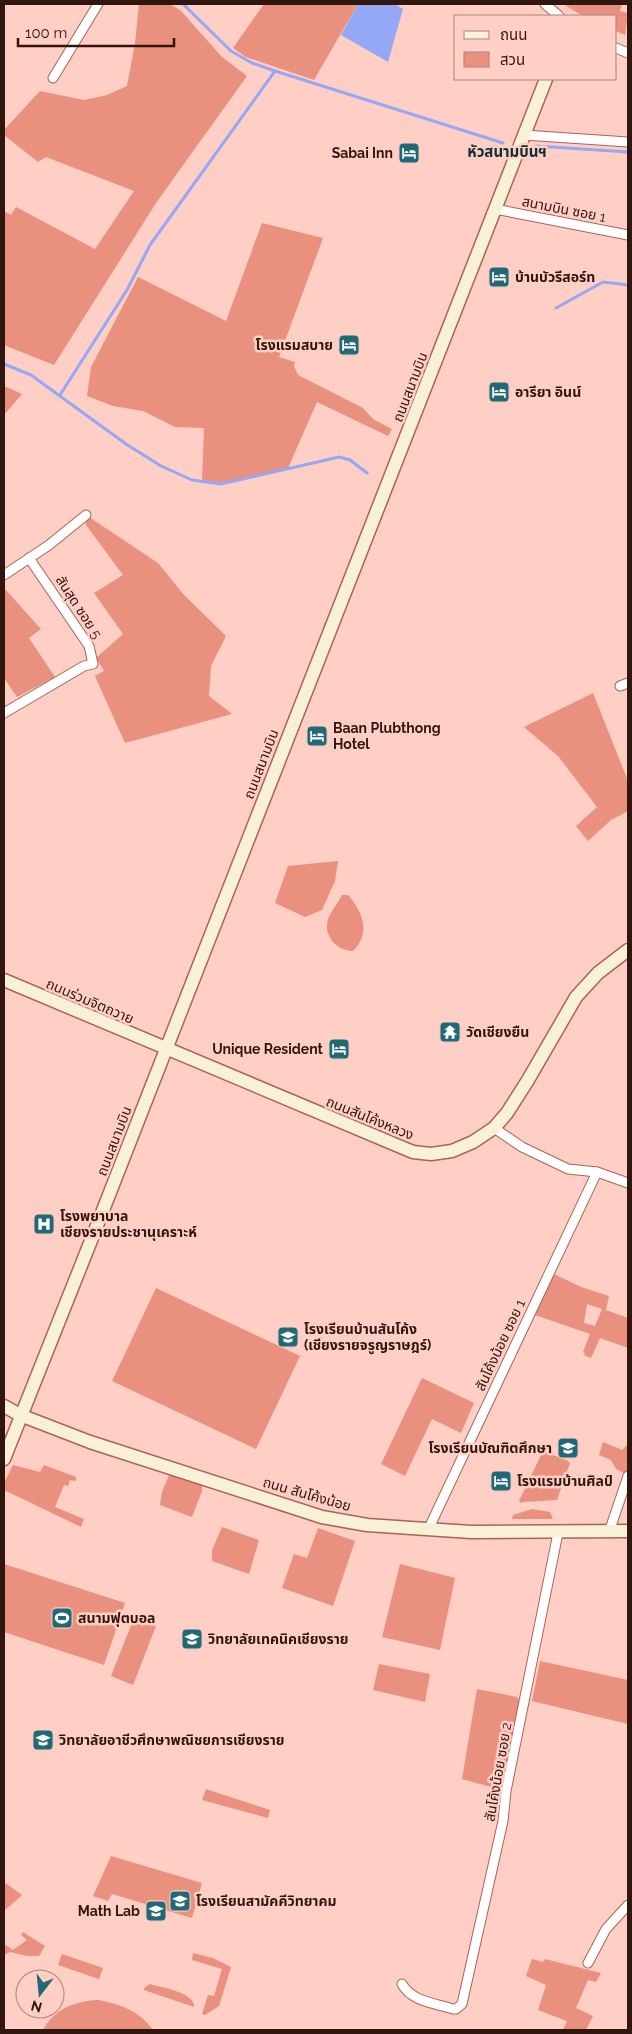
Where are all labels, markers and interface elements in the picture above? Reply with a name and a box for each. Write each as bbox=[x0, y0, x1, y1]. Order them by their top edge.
scale bar bbox=[18, 15, 174, 47]
legend bbox=[454, 15, 617, 80]
text: 100 m bbox=[25, 24, 67, 42]
text: ถนน bbox=[500, 26, 527, 44]
text: สวน bbox=[500, 51, 525, 69]
hotel icon: Sabai Inn bbox=[397, 141, 421, 165]
district label: หัวสนามบินฯ bbox=[467, 143, 547, 161]
place label: Sabai Inn bbox=[332, 145, 393, 161]
street label: สนามบิน ซอย 1 bbox=[521, 193, 607, 225]
hotel icon: บ้านบัวรีสอร์ท bbox=[487, 265, 511, 289]
place label: บ้านบัวรีสอร์ท bbox=[515, 269, 595, 285]
hotel icon: โรงแรมสบาย bbox=[337, 333, 361, 357]
place label: โรงแรมสบาย bbox=[256, 337, 333, 353]
street label: ถนนสนามบิน bbox=[389, 350, 431, 424]
hotel icon: อารียา อินน์ bbox=[487, 380, 511, 404]
place label: อารียา อินน์ bbox=[515, 384, 581, 400]
street label: สันสุด ซอย 5 bbox=[52, 572, 106, 642]
place label: Baan Plubthong Hotel bbox=[333, 720, 441, 752]
hotel icon: Baan Plubthong Hotel bbox=[305, 724, 329, 748]
street label: ถนนสนามบิน bbox=[240, 727, 282, 801]
street label: ถนนร่วมจิตถวาย bbox=[44, 975, 136, 1027]
temple icon: วัดเชียงยืน bbox=[438, 1020, 462, 1044]
place label: วัดเชียงยืน bbox=[466, 1024, 529, 1040]
hotel icon: Unique Resident bbox=[327, 1037, 351, 1061]
place label: Unique Resident bbox=[212, 1041, 324, 1057]
street label: ถนนสันโค้งหลวง bbox=[324, 1093, 416, 1143]
street label: ถนนสนามบิน bbox=[93, 1104, 135, 1178]
place label: โรงพยาบาล เชียงรายประชานุเคราะห์ bbox=[60, 1208, 197, 1241]
hospital icon: โรงพยาบาล เชียงรายประชานุเคราะห์ bbox=[32, 1212, 56, 1236]
street label: สันโค้งน้อย ซอย 1 bbox=[472, 1297, 528, 1393]
place label: โรงเรียนบ้านสันโค้ง (เชียงรายจรูญราษฎร์) bbox=[304, 1321, 431, 1355]
school or university icon: โรงเรียนบ้านสันโค้ง (เชียงรายจรูญราษฎร์) bbox=[276, 1325, 300, 1349]
school or university icon: โรงเรียนบัณฑิตศึกษา bbox=[556, 1436, 580, 1460]
place label: โรงเรียนบัณฑิตศึกษา bbox=[428, 1440, 552, 1456]
hotel icon: โรงแรมบ้านศิลป์ bbox=[489, 1469, 513, 1493]
place label: โรงแรมบ้านศิลป์ bbox=[517, 1473, 613, 1489]
street label: ถนน สันโค้งน้อย bbox=[261, 1474, 353, 1514]
sports icon: สนามฟุตบอล bbox=[50, 1606, 74, 1630]
place label: สนามฟุตบอล bbox=[78, 1610, 155, 1627]
school or university icon: วิทยาลัยเทคนิคเชียงราย bbox=[180, 1627, 204, 1651]
place label: วิทยาลัยเทคนิคเชียงราย bbox=[208, 1631, 349, 1647]
street label: สันโค้งน้อย ซอย 2 bbox=[481, 1721, 515, 1823]
school or university icon: วิทยาลัยอาชีวศึกษาพณิชยการเชียงราย bbox=[31, 1728, 55, 1752]
place label: วิทยาลัยอาชีวศึกษาพณิชยการเชียงราย bbox=[59, 1732, 285, 1748]
school or university icon: โรงเรียนสามัคคีวิทยาคม bbox=[168, 1889, 192, 1913]
place label: โรงเรียนสามัคคีวิทยาคม bbox=[196, 1893, 337, 1909]
school or university icon: Math Lab bbox=[144, 1899, 168, 1923]
place label: Math Lab bbox=[78, 1903, 140, 1919]
north arrow bbox=[15, 1969, 65, 2019]
text: N bbox=[29, 1997, 44, 2016]

